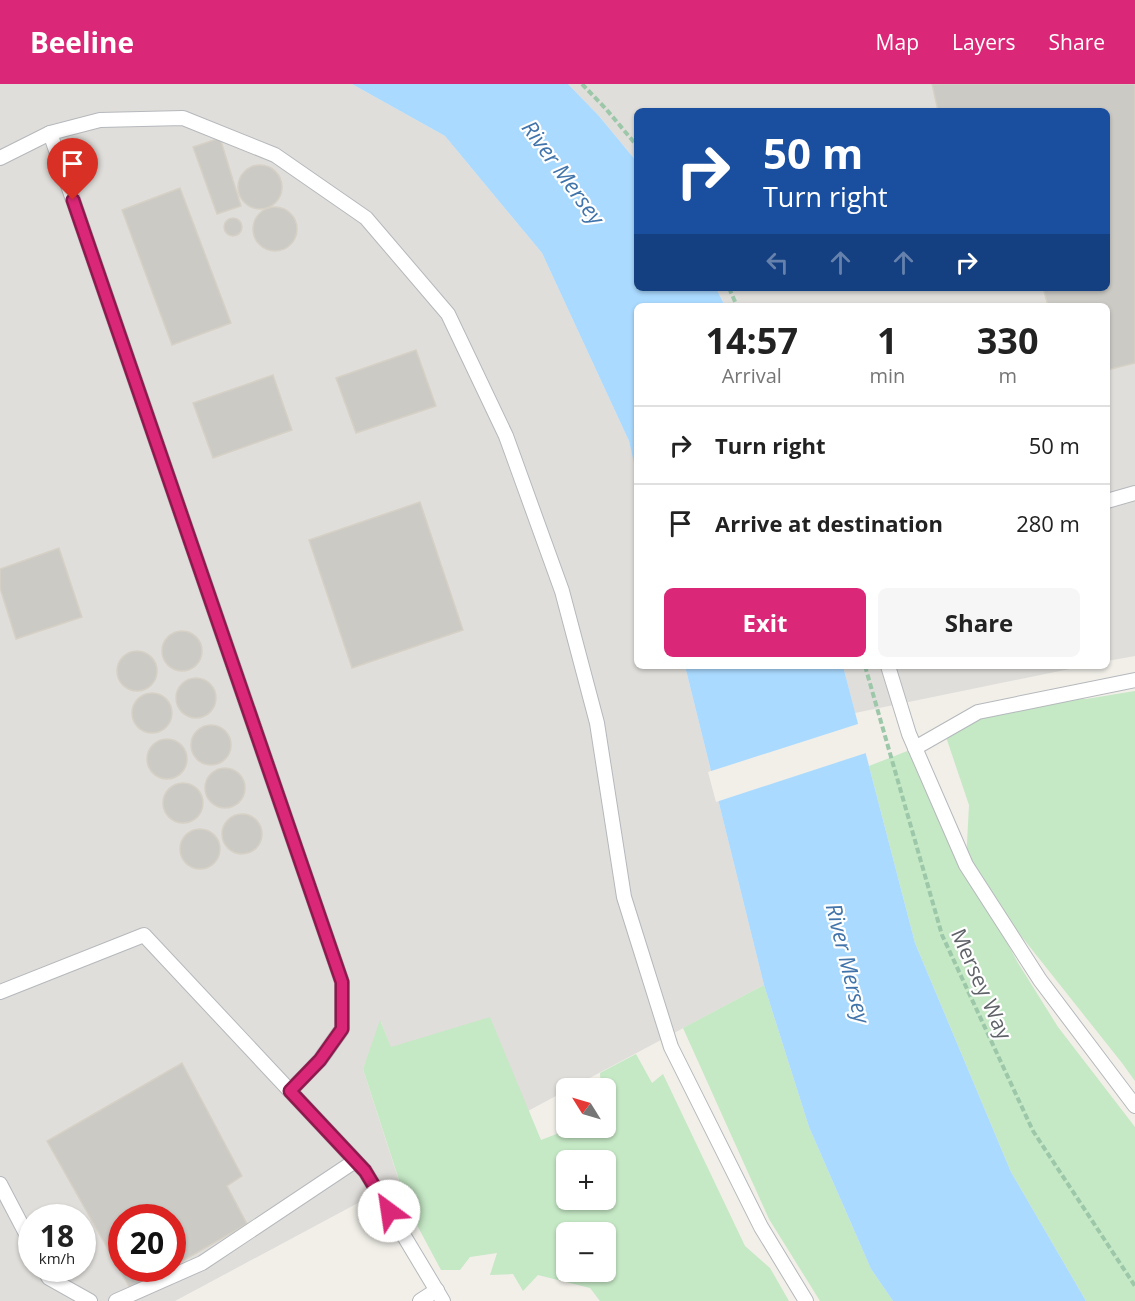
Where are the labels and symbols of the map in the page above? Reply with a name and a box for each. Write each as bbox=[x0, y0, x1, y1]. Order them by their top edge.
water label: River Mersey bbox=[516, 114, 613, 232]
pin bbox=[47, 138, 98, 200]
water label: River Mersey bbox=[820, 900, 879, 1028]
street label: Mersey Way bbox=[945, 924, 1019, 1044]
north arrow bbox=[556, 1078, 616, 1138]
position arrow bbox=[357, 1179, 421, 1243]
speed limit sign: 20 bbox=[108, 1204, 186, 1282]

